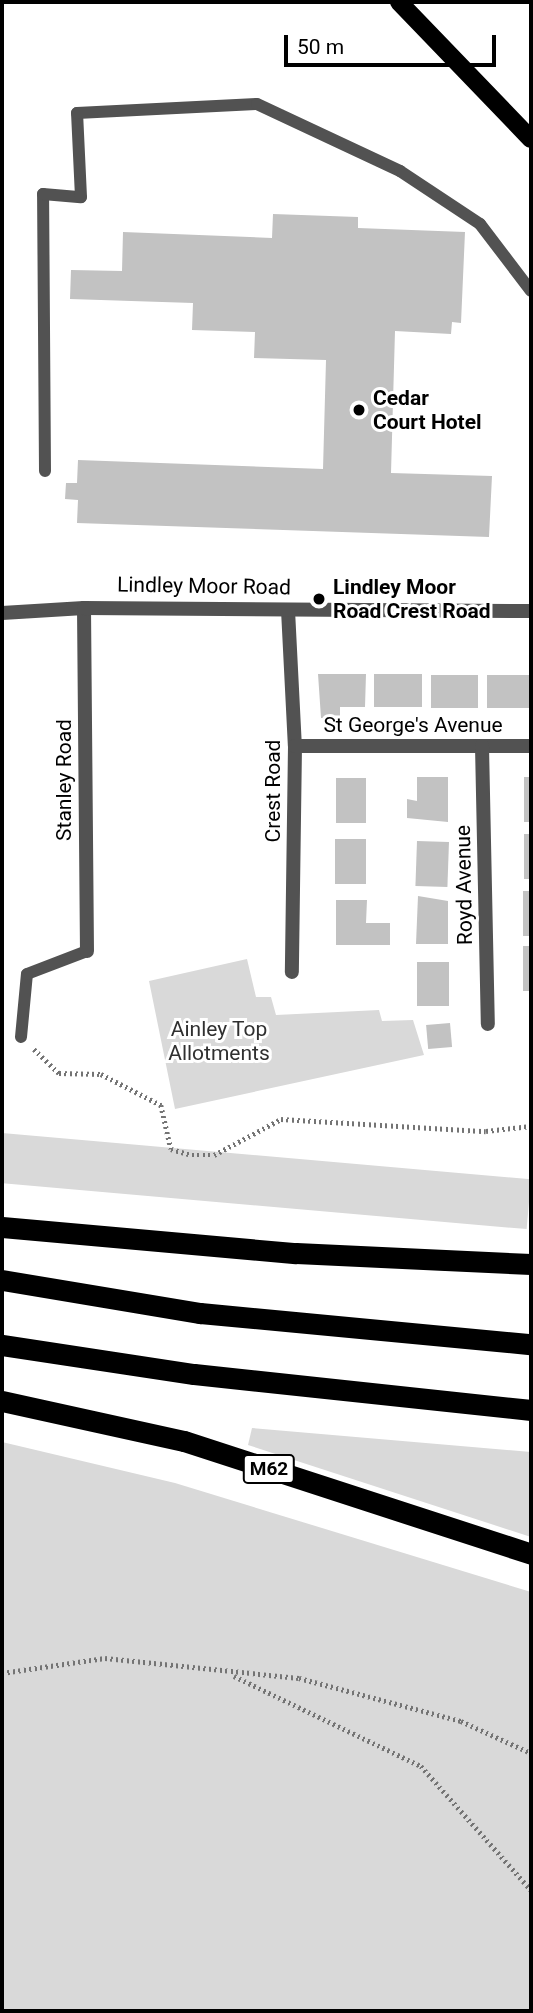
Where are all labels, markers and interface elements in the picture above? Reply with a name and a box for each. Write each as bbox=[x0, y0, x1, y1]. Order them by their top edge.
scale bar bbox=[288, 21, 500, 65]
text: 50 m bbox=[297, 35, 344, 59]
place label: Cedar Court Hotel bbox=[373, 385, 482, 435]
marker: Cedar Court Hotel bbox=[351, 402, 367, 418]
street label: Lindley Moor Road bbox=[117, 572, 291, 600]
place label: Lindley Moor Road Crest Road bbox=[333, 574, 491, 624]
marker: Lindley Moor Road Crest Road bbox=[311, 591, 327, 607]
street label: St George's Avenue bbox=[323, 712, 503, 738]
street label: Stanley Road bbox=[51, 719, 77, 841]
street label: Crest Road bbox=[260, 740, 286, 842]
street label: Royd Avenue bbox=[450, 825, 478, 945]
park label: Ainley Top Allotments bbox=[168, 1016, 270, 1066]
road number: M62 bbox=[243, 1454, 295, 1484]

